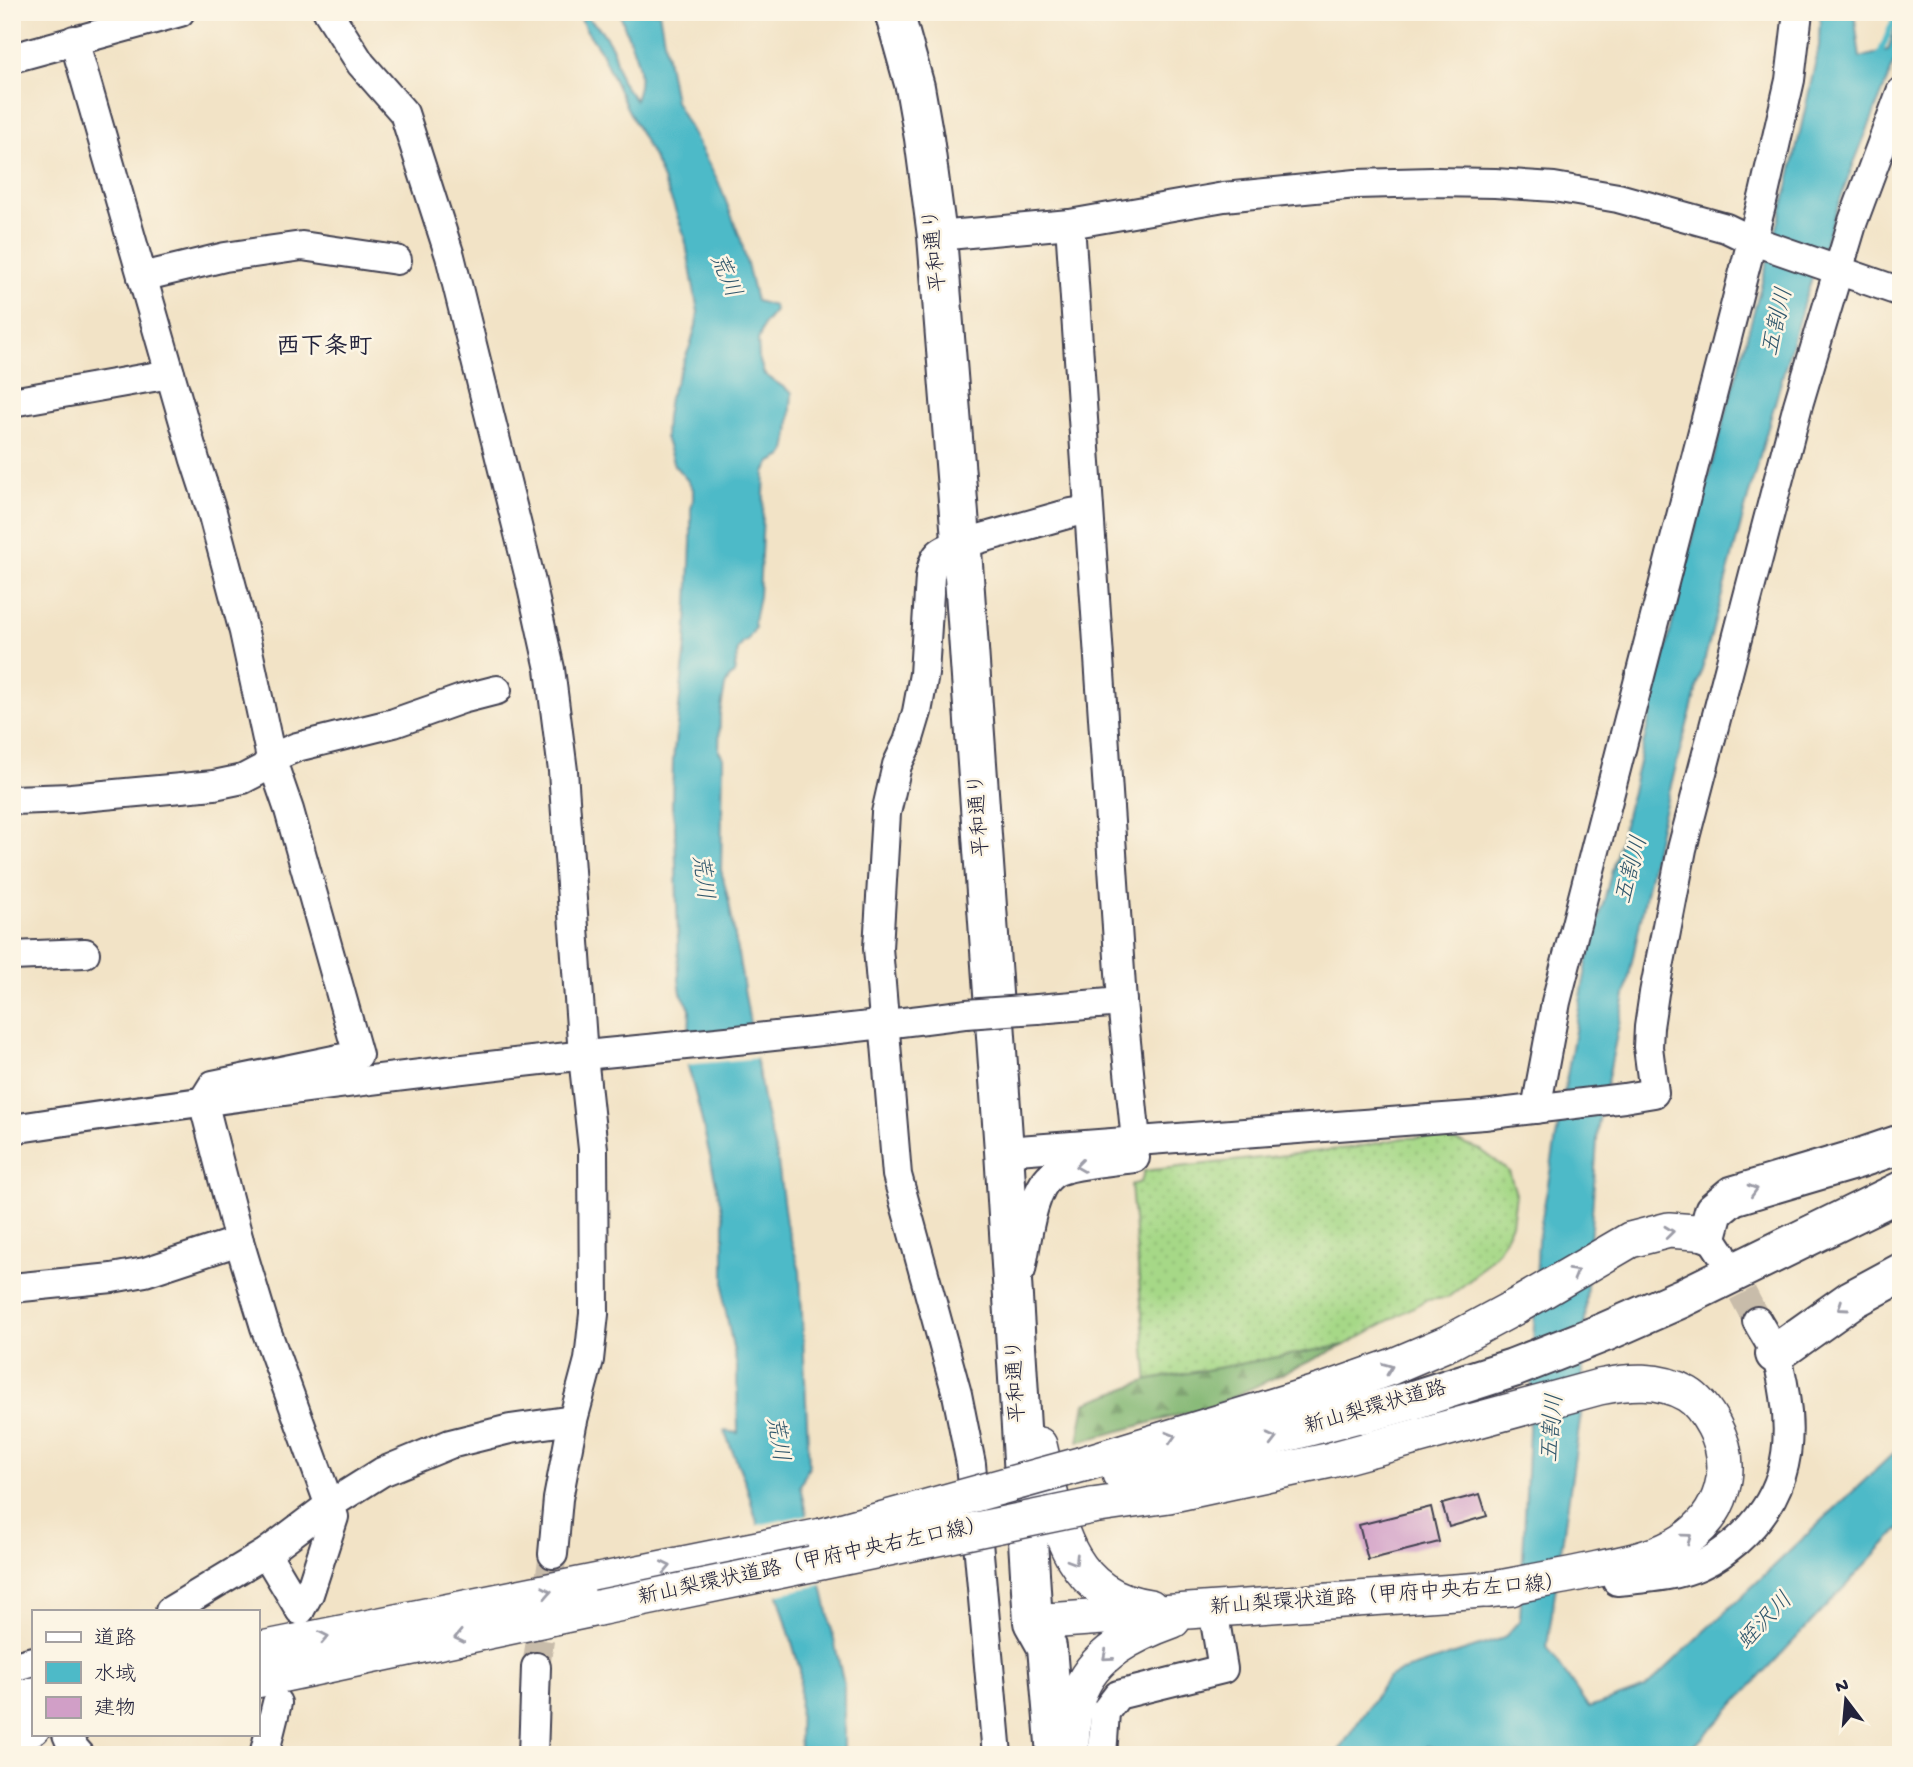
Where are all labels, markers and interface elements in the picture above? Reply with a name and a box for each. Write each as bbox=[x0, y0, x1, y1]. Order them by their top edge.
street label: 平和通り bbox=[919, 207, 954, 293]
water label: 荒川 bbox=[703, 249, 746, 302]
water label: 五割川 bbox=[1757, 285, 1800, 359]
district label: 西下条町 bbox=[276, 333, 372, 363]
street label: 平和通り bbox=[965, 772, 996, 858]
water label: 五割川 bbox=[1610, 833, 1655, 907]
water label: 荒川 bbox=[685, 852, 718, 901]
one-way arrow bbox=[1074, 1159, 1086, 1174]
one-way arrow bbox=[1747, 1183, 1759, 1198]
one-way arrow bbox=[1664, 1225, 1675, 1240]
one-way arrow bbox=[1566, 1269, 1579, 1282]
one-way arrow bbox=[1837, 1299, 1850, 1311]
street label: 平和通り bbox=[1002, 1338, 1033, 1424]
one-way arrow bbox=[1381, 1362, 1393, 1376]
street label: 新山梨環状道路 bbox=[1302, 1376, 1450, 1441]
water label: 五割川 bbox=[1537, 1392, 1570, 1464]
water label: 荒川 bbox=[759, 1414, 794, 1464]
one-way arrow bbox=[1165, 1430, 1177, 1445]
one-way arrow bbox=[1266, 1433, 1278, 1447]
street label: 新山梨環状道路（甲府中央右左口線） bbox=[635, 1512, 990, 1612]
one-way arrow bbox=[1679, 1534, 1692, 1546]
one-way arrow bbox=[1066, 1552, 1079, 1565]
one-way arrow bbox=[660, 1561, 672, 1576]
street label: 新山梨環状道路（甲府中央右左口線） bbox=[1209, 1570, 1567, 1622]
one-way arrow bbox=[541, 1585, 553, 1600]
water label: 蛭沢川 bbox=[1733, 1588, 1799, 1656]
legend bbox=[32, 1610, 259, 1736]
text: 道路 bbox=[94, 1627, 136, 1653]
one-way arrow bbox=[453, 1629, 465, 1644]
one-way arrow bbox=[318, 1630, 330, 1645]
one-way arrow bbox=[1102, 1647, 1115, 1660]
text: 水域 bbox=[94, 1663, 136, 1689]
north arrow bbox=[1812, 1666, 1882, 1736]
text: N bbox=[1833, 1674, 1851, 1700]
text: 建物 bbox=[94, 1697, 136, 1723]

